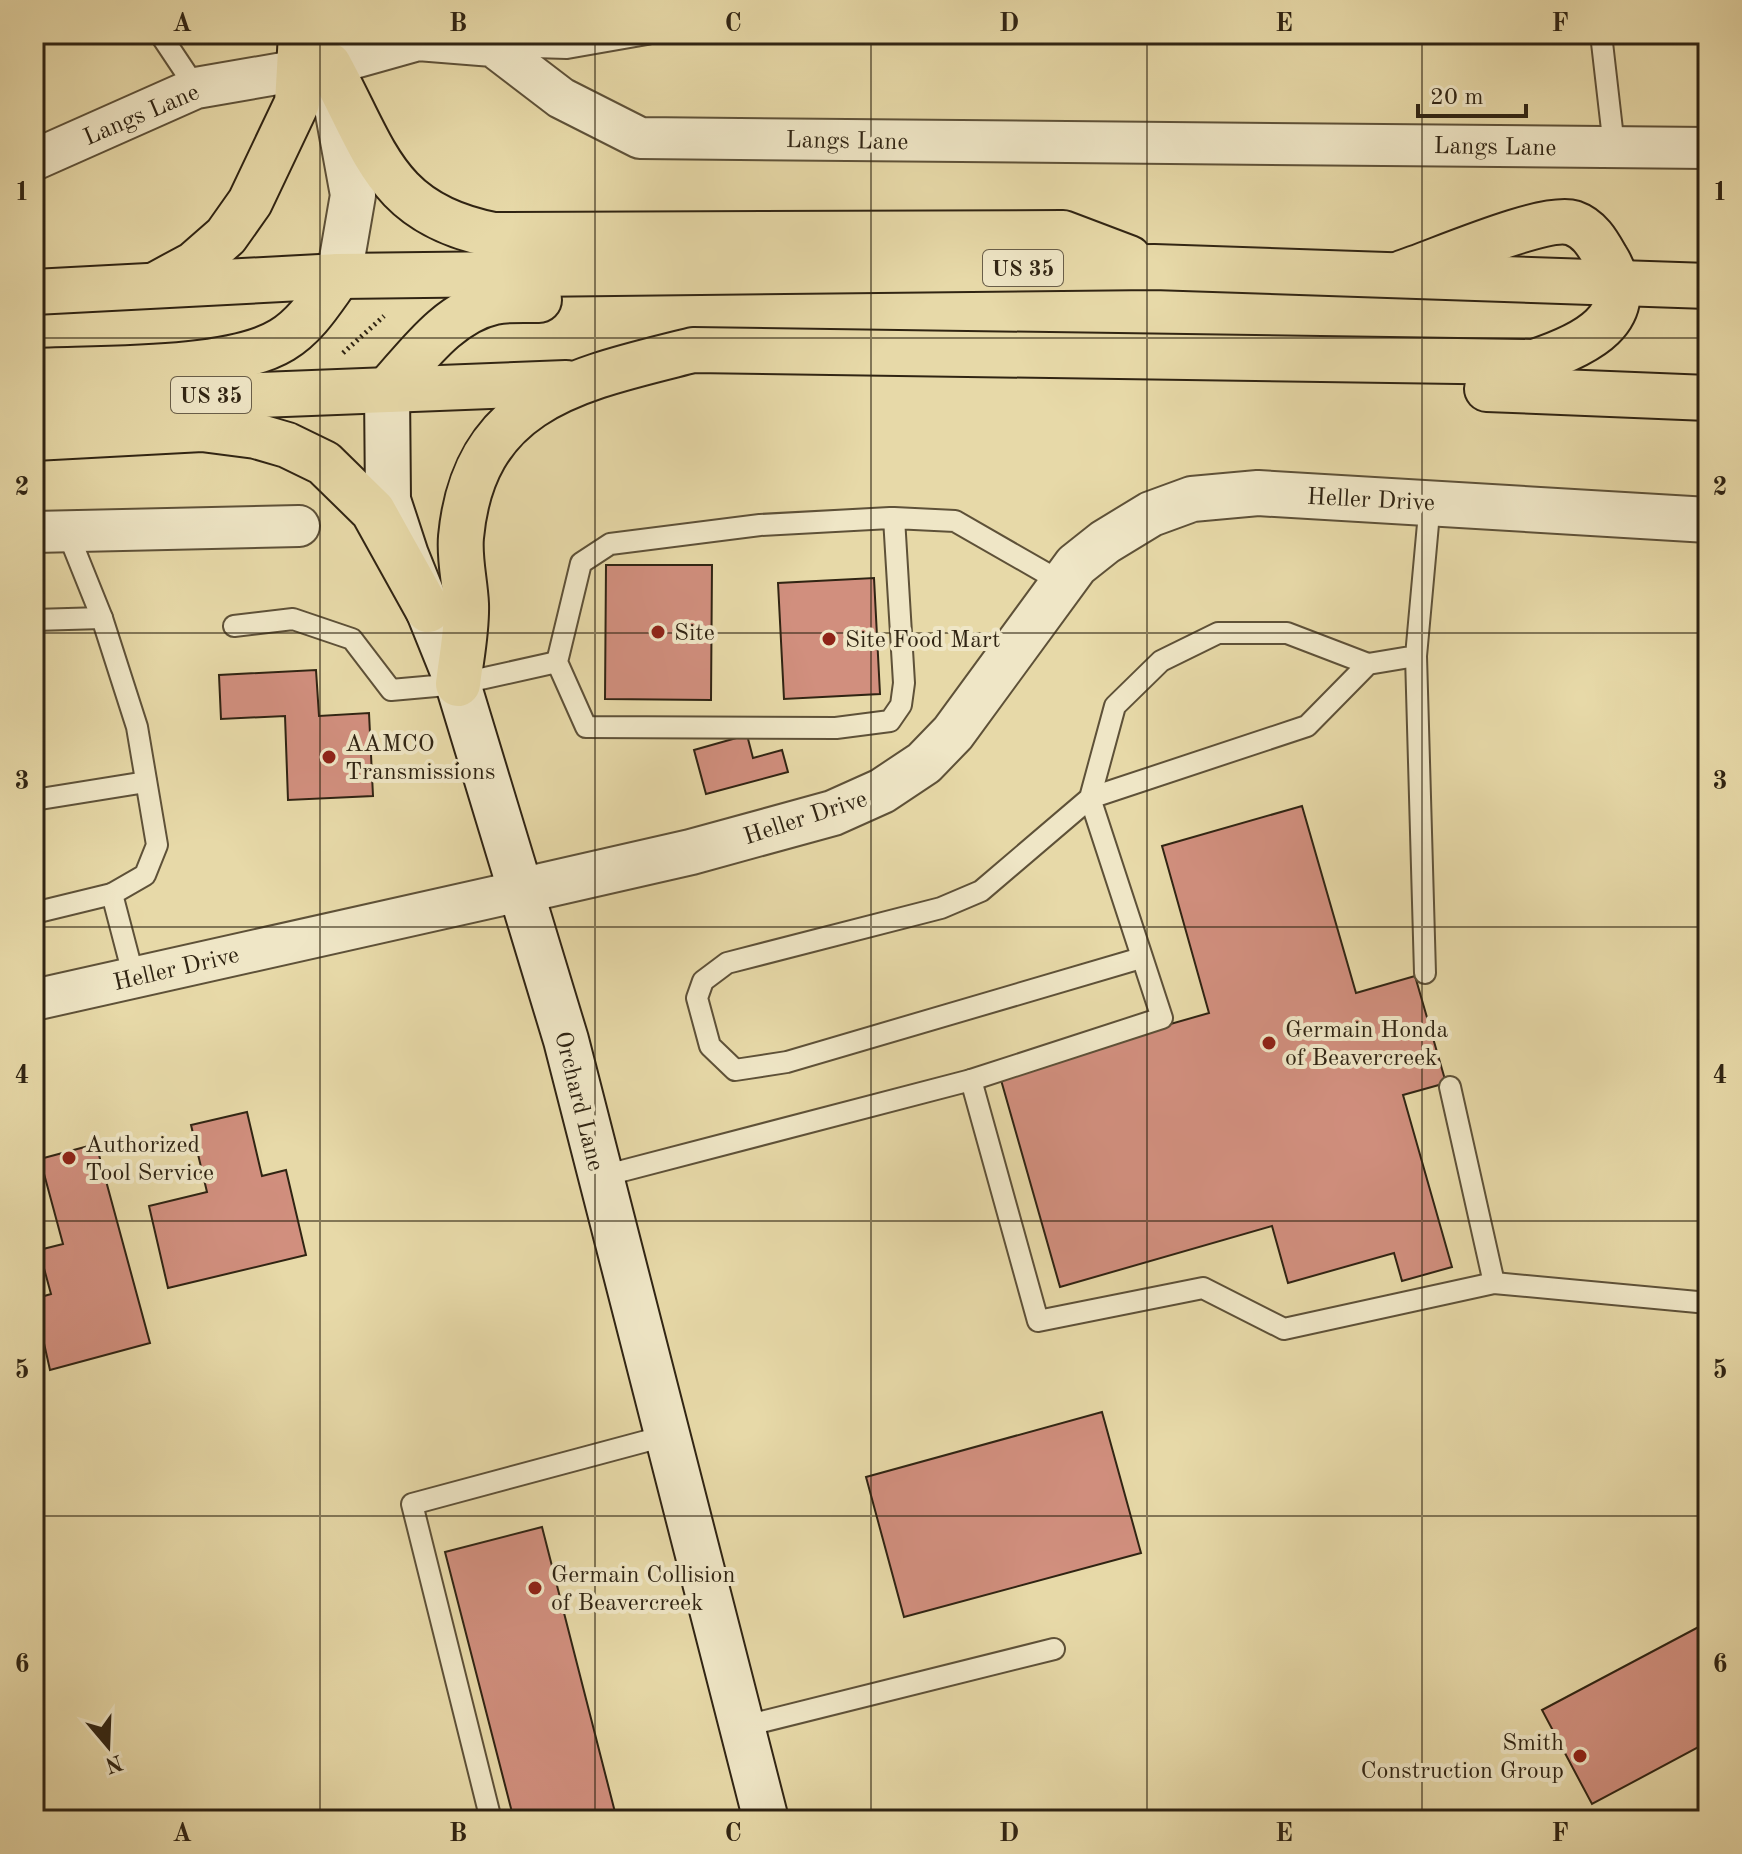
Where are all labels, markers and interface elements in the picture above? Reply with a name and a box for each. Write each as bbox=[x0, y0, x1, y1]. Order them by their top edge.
text: A bbox=[172, 11, 192, 37]
text: B bbox=[449, 11, 467, 37]
text: C bbox=[724, 11, 742, 37]
text: D bbox=[999, 11, 1019, 37]
text: E bbox=[1275, 11, 1293, 37]
text: F bbox=[1551, 11, 1569, 37]
scale bar bbox=[1418, 68, 1526, 118]
street label: Langs Lane bbox=[81, 81, 203, 151]
text: 20 m bbox=[1430, 86, 1484, 110]
street label: Langs Lane bbox=[785, 129, 909, 155]
street label: Langs Lane bbox=[1433, 135, 1557, 161]
text: 1 bbox=[14, 180, 30, 206]
text: 1 bbox=[1712, 180, 1728, 206]
road number: US 35 bbox=[983, 250, 1063, 286]
road number: US 35 bbox=[171, 377, 251, 413]
text: 2 bbox=[14, 475, 30, 501]
text: 2 bbox=[1712, 475, 1728, 501]
street label: Heller Drive bbox=[1306, 486, 1436, 516]
place label: Site bbox=[674, 622, 715, 646]
marker: Site bbox=[649, 623, 667, 641]
place label: Site Food Mart bbox=[845, 629, 1000, 653]
marker: Site Food Mart bbox=[820, 630, 838, 648]
place label: AAMCO Transmissions bbox=[345, 733, 495, 785]
marker: AAMCO Transmissions bbox=[320, 748, 338, 766]
text: 3 bbox=[14, 769, 30, 795]
text: 3 bbox=[1712, 769, 1728, 795]
street label: Heller Drive bbox=[741, 788, 870, 850]
street label: Heller Drive bbox=[111, 944, 242, 996]
place label: Germain Honda of Beavercreek bbox=[1285, 1019, 1449, 1071]
street label: Orchard Lane bbox=[549, 1029, 607, 1174]
marker: Germain Honda of Beavercreek bbox=[1260, 1034, 1278, 1052]
text: 4 bbox=[14, 1063, 30, 1089]
text: 4 bbox=[1712, 1063, 1728, 1089]
place label: Authorized Tool Service bbox=[85, 1134, 214, 1186]
marker: Authorized Tool Service bbox=[60, 1149, 78, 1167]
text: 5 bbox=[14, 1358, 30, 1384]
text: 5 bbox=[1712, 1358, 1728, 1384]
place label: Germain Collision of Beavercreek bbox=[551, 1564, 735, 1616]
marker: Germain Collision of Beavercreek bbox=[526, 1579, 544, 1597]
text: 6 bbox=[14, 1652, 30, 1678]
text: 6 bbox=[1712, 1652, 1728, 1678]
north arrow bbox=[68, 1706, 148, 1786]
place label: Smith Construction Group bbox=[1360, 1732, 1564, 1784]
marker: Smith Construction Group bbox=[1571, 1747, 1589, 1765]
text: N bbox=[102, 1750, 125, 1776]
text: A bbox=[172, 1821, 192, 1847]
text: B bbox=[449, 1821, 467, 1847]
text: C bbox=[724, 1821, 742, 1847]
text: D bbox=[999, 1821, 1019, 1847]
text: E bbox=[1275, 1821, 1293, 1847]
text: F bbox=[1551, 1821, 1569, 1847]

